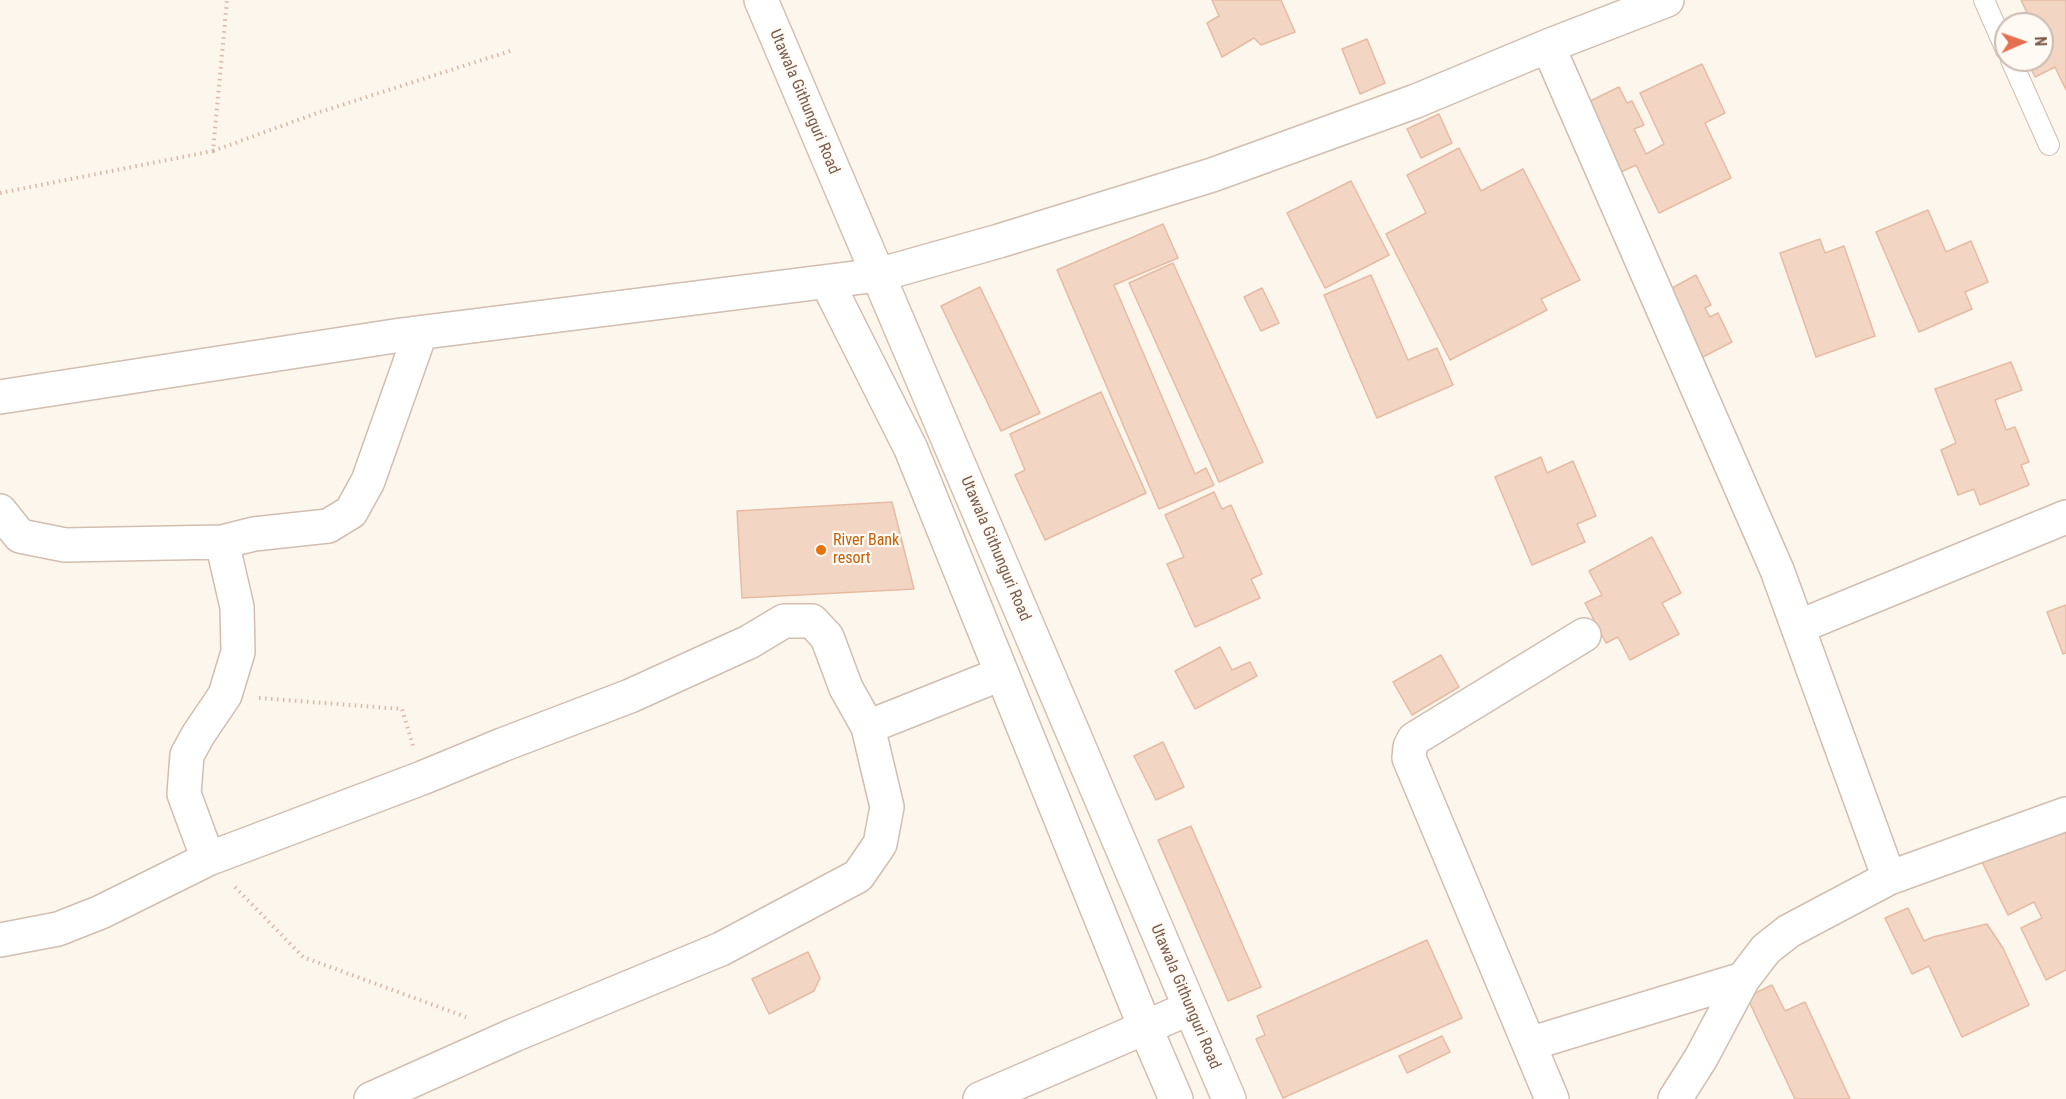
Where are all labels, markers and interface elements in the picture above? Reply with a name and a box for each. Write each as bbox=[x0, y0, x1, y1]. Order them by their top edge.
north arrow bbox=[1994, 12, 2054, 72]
street label: Utawala Githunguri Road bbox=[765, 27, 843, 177]
text: N bbox=[2031, 36, 2050, 47]
street label: Utawala Githunguri Road bbox=[956, 474, 1034, 624]
place label: River Bank resort bbox=[833, 531, 899, 569]
marker: River Bank resort bbox=[814, 543, 828, 557]
street label: Utawala Githunguri Road bbox=[1146, 922, 1224, 1072]

